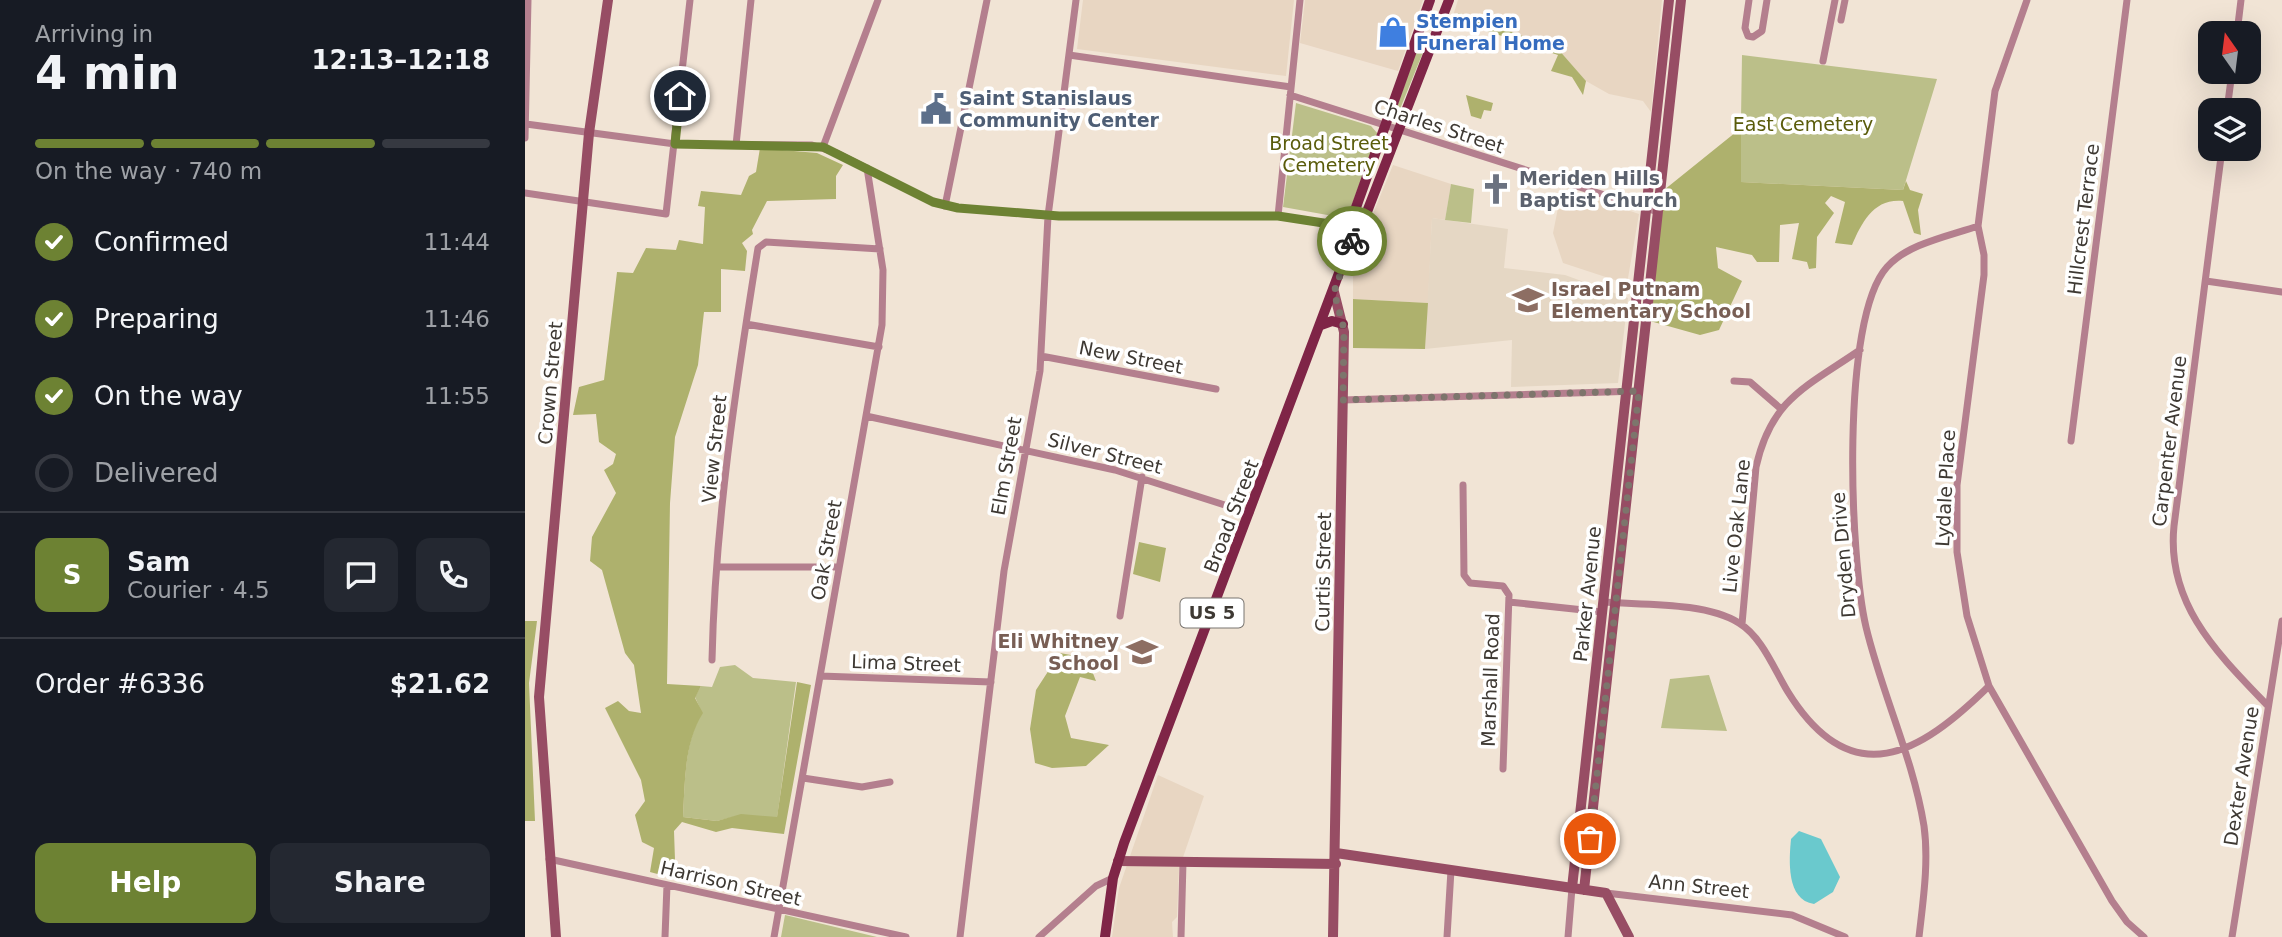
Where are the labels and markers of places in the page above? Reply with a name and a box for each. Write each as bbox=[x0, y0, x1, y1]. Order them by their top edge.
place label: Stempien Funeral Home bbox=[1416, 10, 1565, 54]
shop icon: Stempien Funeral Home bbox=[1376, 15, 1410, 49]
pin bbox=[650, 66, 710, 126]
place label: Saint Stanislaus Community Center bbox=[959, 87, 1160, 131]
public building icon: Saint Stanislaus Community Center bbox=[919, 92, 953, 126]
place label: Meriden Hills Baptist Church bbox=[1519, 167, 1678, 211]
church icon: Meriden Hills Baptist Church bbox=[1479, 172, 1513, 206]
place label: Israel Putnam Elementary School bbox=[1551, 278, 1751, 322]
school or university icon: Israel Putnam Elementary School bbox=[1511, 283, 1545, 317]
place label: Eli Whitney School bbox=[998, 630, 1120, 674]
school or university icon: Eli Whitney School bbox=[1125, 635, 1159, 669]
pin bbox=[1560, 809, 1620, 869]

